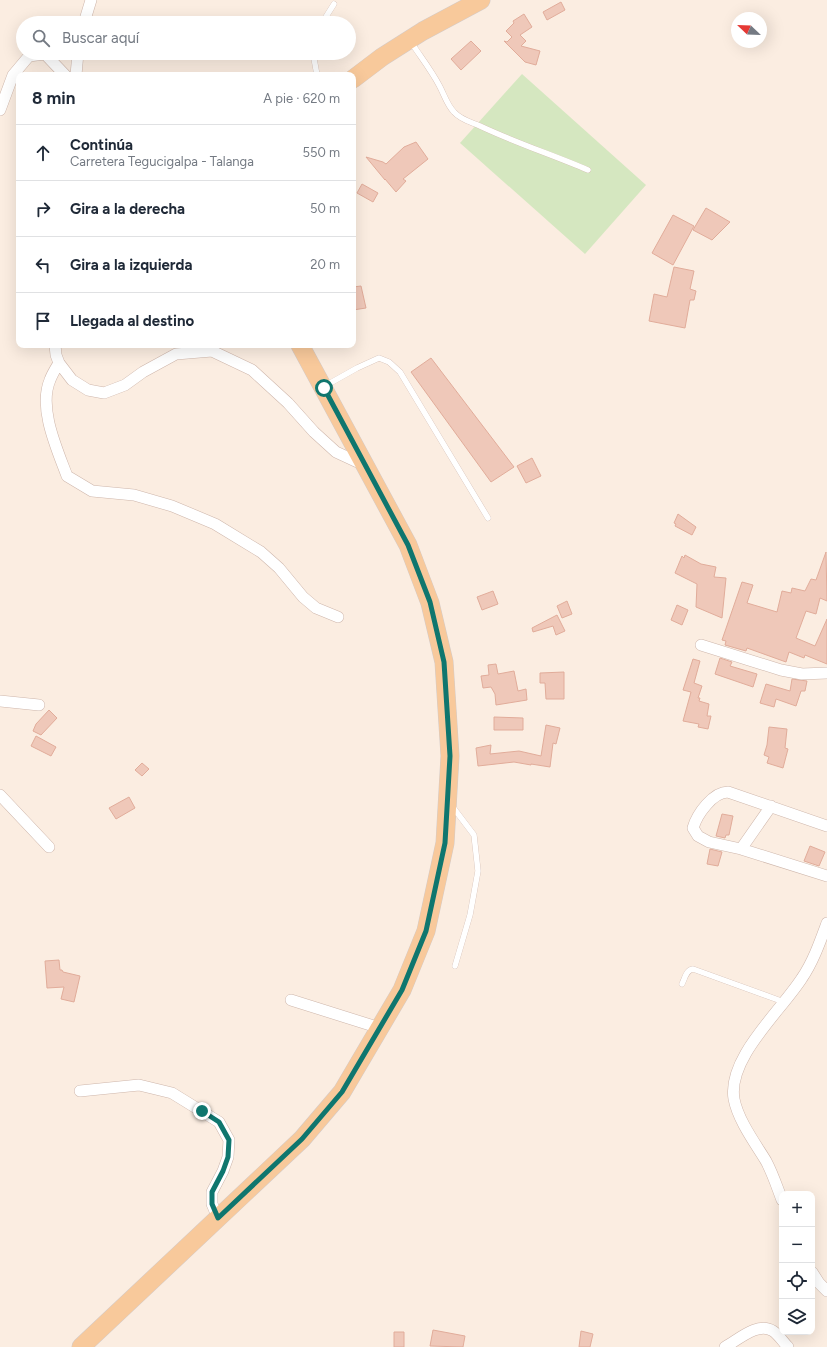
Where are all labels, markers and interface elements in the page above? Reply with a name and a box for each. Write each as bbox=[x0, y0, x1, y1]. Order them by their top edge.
north arrow bbox=[731, 12, 767, 48]
search box bbox=[16, 16, 356, 60]
icon: search bbox=[30, 27, 52, 49]
text: Buscar aquí bbox=[62, 29, 139, 47]
text: 8 min bbox=[32, 88, 75, 108]
text: A pie · 620 m bbox=[263, 91, 340, 106]
text: Continúa bbox=[70, 136, 133, 154]
icon: ahead bbox=[32, 142, 54, 164]
text: 550 m bbox=[302, 145, 340, 160]
text: Carretera Tegucigalpa - Talanga bbox=[70, 154, 254, 169]
icon: right bbox=[32, 198, 54, 220]
text: Gira a la derecha bbox=[70, 200, 185, 218]
text: 50 m bbox=[310, 201, 340, 216]
icon: left bbox=[32, 254, 54, 276]
text: Gira a la izquierda bbox=[70, 256, 192, 274]
text: 20 m bbox=[310, 257, 340, 272]
icon: arrive bbox=[32, 310, 54, 332]
text: Llegada al destino bbox=[70, 312, 194, 330]
route start bbox=[315, 379, 333, 397]
route end bbox=[193, 1102, 211, 1120]
map controls bbox=[779, 1191, 815, 1335]
button: + bbox=[779, 1191, 815, 1227]
button: − bbox=[779, 1227, 815, 1263]
button: locate bbox=[779, 1263, 815, 1299]
button: layers bbox=[779, 1299, 815, 1335]

